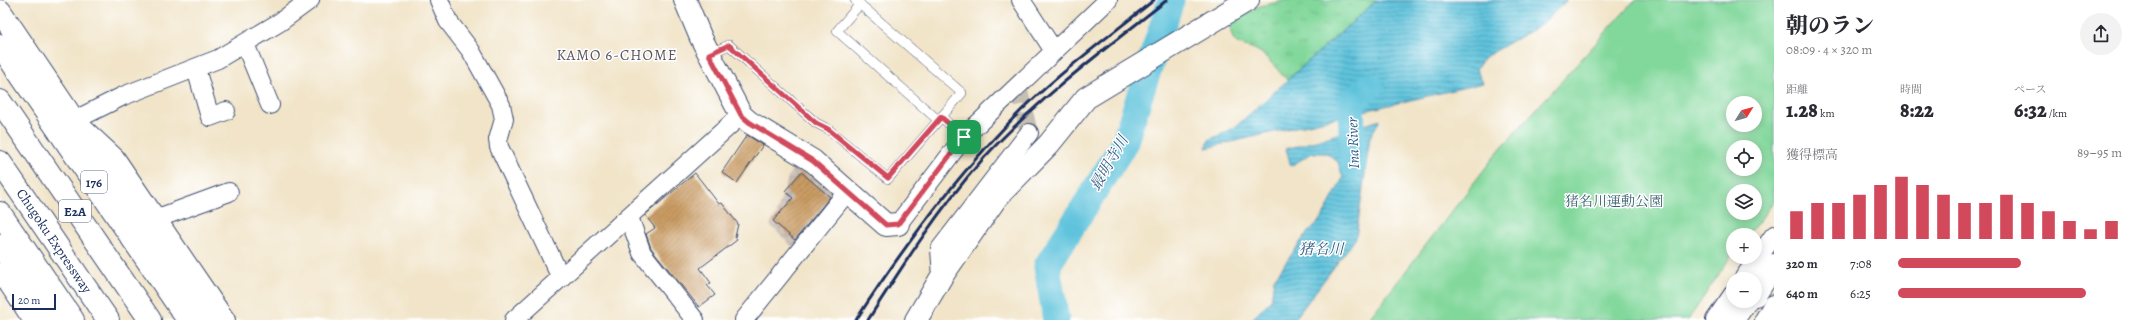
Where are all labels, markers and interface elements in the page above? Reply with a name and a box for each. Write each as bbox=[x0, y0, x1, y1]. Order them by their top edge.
text: 朝のラン bbox=[1786, 11, 1874, 41]
button: share bbox=[2080, 13, 2122, 55]
text: 08:09 · 4 × 320 m bbox=[1786, 41, 1872, 58]
district label: KAMO 6-CHOME bbox=[556, 45, 678, 65]
text: 距離 bbox=[1786, 82, 1808, 97]
text: 時間 bbox=[1900, 82, 1922, 97]
text: ペース bbox=[2014, 82, 2046, 97]
north arrow bbox=[1726, 96, 1762, 132]
map controls bbox=[1726, 96, 1762, 308]
text: 1.28 bbox=[1786, 97, 1818, 124]
text: 8:22 bbox=[1900, 97, 1934, 124]
text: 6:32 bbox=[2014, 97, 2047, 124]
text: km bbox=[1818, 106, 1835, 121]
text: /km bbox=[2047, 106, 2067, 121]
water label: Ina River bbox=[1342, 116, 1364, 169]
pin bbox=[947, 120, 981, 154]
icon: arrive bbox=[953, 126, 975, 148]
water label: 最明寺川 bbox=[1085, 130, 1134, 194]
button: locate bbox=[1726, 140, 1762, 176]
text: 89–95 m bbox=[2077, 144, 2122, 161]
text: 獲得標高 bbox=[1786, 146, 1838, 163]
road number: 176 bbox=[81, 171, 107, 193]
button: layers bbox=[1726, 184, 1762, 220]
street label: Chugoku Expressway bbox=[12, 185, 96, 298]
park label: 猪名川運動公園 bbox=[1565, 192, 1663, 211]
road number: E2A bbox=[59, 200, 91, 222]
button: + bbox=[1726, 228, 1762, 264]
water label: 猪名川 bbox=[1298, 239, 1345, 259]
text: 320 m bbox=[1786, 255, 1818, 272]
text: 7:08 bbox=[1850, 255, 1872, 272]
button: − bbox=[1726, 272, 1762, 308]
text: 640 m bbox=[1786, 285, 1818, 302]
text: 6:25 bbox=[1850, 285, 1871, 302]
scale bar bbox=[12, 292, 56, 311]
text: 20 m bbox=[18, 293, 40, 308]

